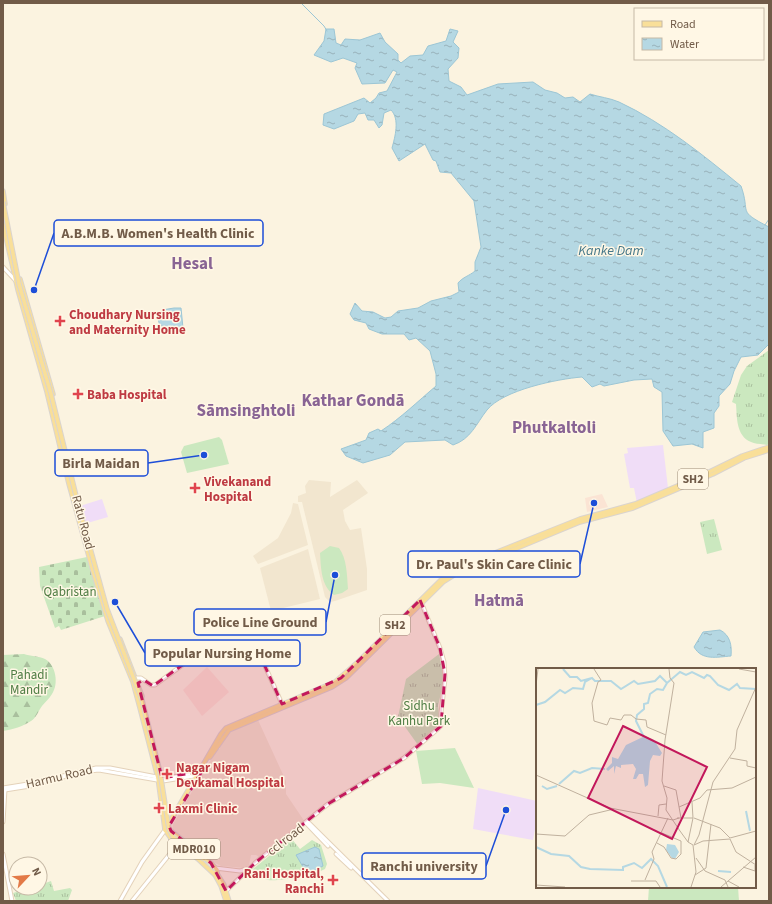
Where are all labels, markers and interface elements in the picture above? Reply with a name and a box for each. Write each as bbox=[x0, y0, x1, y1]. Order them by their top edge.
legend bbox=[634, 8, 764, 60]
text: Road bbox=[670, 16, 696, 33]
text: Water bbox=[670, 36, 700, 53]
callout: A.B.M.B. Women's Health Clinic bbox=[54, 220, 263, 246]
text: A.B.M.B. Women's Health Clinic bbox=[60, 224, 255, 244]
water label: Kanke Dam bbox=[578, 241, 644, 261]
district label: Hesal bbox=[171, 252, 213, 276]
place label: Choudhary Nursing and Maternity Home bbox=[69, 306, 186, 339]
marker: Choudhary Nursing and Maternity Home bbox=[54, 315, 66, 327]
place label: Baba Hospital bbox=[87, 386, 167, 404]
marker: Baba Hospital bbox=[72, 388, 84, 400]
district label: Kathar Gondā bbox=[301, 389, 405, 413]
district label: Sāmsinghtoli bbox=[197, 399, 295, 423]
district label: Phutkaltoli bbox=[512, 416, 596, 440]
callout: Birla Maidan bbox=[55, 450, 148, 476]
text: Birla Maidan bbox=[62, 454, 140, 474]
road number: SH2 bbox=[678, 469, 708, 489]
place label: Vivekanand Hospital bbox=[203, 473, 271, 506]
marker: Vivekanand Hospital bbox=[189, 482, 201, 494]
street label: Ratu Road bbox=[67, 493, 99, 551]
callout: Dr. Paul's Skin Care Clinic bbox=[408, 551, 580, 577]
text: Dr. Paul's Skin Care Clinic bbox=[416, 555, 572, 575]
park label: Qabristan bbox=[43, 583, 97, 601]
district label: Hatmā bbox=[474, 589, 524, 613]
callout: Police Line Ground bbox=[194, 609, 326, 635]
text: Police Line Ground bbox=[202, 613, 318, 633]
road number: SH2 bbox=[380, 615, 410, 635]
callout: Popular Nursing Home bbox=[145, 640, 300, 666]
text: Popular Nursing Home bbox=[152, 644, 292, 664]
park label: Pahadi Mandir bbox=[10, 666, 49, 699]
inset map bbox=[536, 668, 756, 888]
park label: Sidhu Kanhu Park bbox=[388, 697, 451, 730]
place label: Nagar Nigam Devkamal Hospital bbox=[176, 759, 284, 792]
street label: Harmu Road bbox=[24, 761, 94, 793]
marker: Nagar Nigam Devkamal Hospital bbox=[161, 768, 173, 780]
place label: Laxmi Clinic bbox=[168, 800, 238, 818]
marker: Laxmi Clinic bbox=[153, 802, 165, 814]
street label: ccl road bbox=[263, 820, 308, 860]
road number: MDR010 bbox=[168, 839, 220, 859]
callout: Ranchi university bbox=[362, 853, 486, 879]
north arrow bbox=[8, 856, 48, 896]
text: Ranchi university bbox=[370, 857, 478, 877]
text: N bbox=[28, 865, 45, 878]
place label: Rani Hospital, Ranchi bbox=[244, 865, 324, 898]
marker: Rani Hospital, Ranchi bbox=[327, 874, 339, 886]

